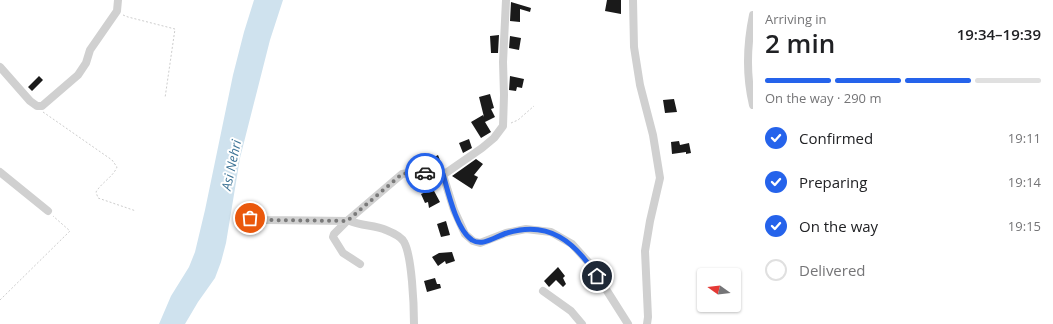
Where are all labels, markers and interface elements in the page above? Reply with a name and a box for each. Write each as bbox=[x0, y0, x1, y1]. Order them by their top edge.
text: Arriving in bbox=[765, 10, 827, 28]
text: 19:34–19:39 bbox=[957, 24, 1041, 44]
text: 2 min bbox=[765, 25, 835, 61]
text: On the way · 290 m bbox=[765, 89, 881, 107]
icon: check bbox=[765, 127, 787, 149]
text: Confirmed bbox=[799, 128, 873, 148]
text: 19:11 bbox=[1008, 129, 1041, 147]
water label: Asi Nehri bbox=[217, 137, 245, 193]
courier bbox=[405, 153, 445, 193]
icon: car bbox=[414, 162, 436, 184]
icon: check bbox=[765, 171, 787, 193]
text: Preparing bbox=[799, 172, 867, 192]
text: 19:14 bbox=[1008, 173, 1041, 191]
pin bbox=[233, 201, 267, 235]
icon: bag bbox=[239, 207, 261, 229]
icon: check bbox=[765, 215, 787, 237]
text: On the way bbox=[799, 216, 878, 236]
text: 19:15 bbox=[1008, 217, 1041, 235]
pin bbox=[580, 259, 614, 293]
text: Delivered bbox=[799, 260, 866, 280]
icon: home bbox=[586, 265, 608, 287]
north arrow bbox=[697, 268, 741, 312]
map controls bbox=[697, 268, 741, 312]

